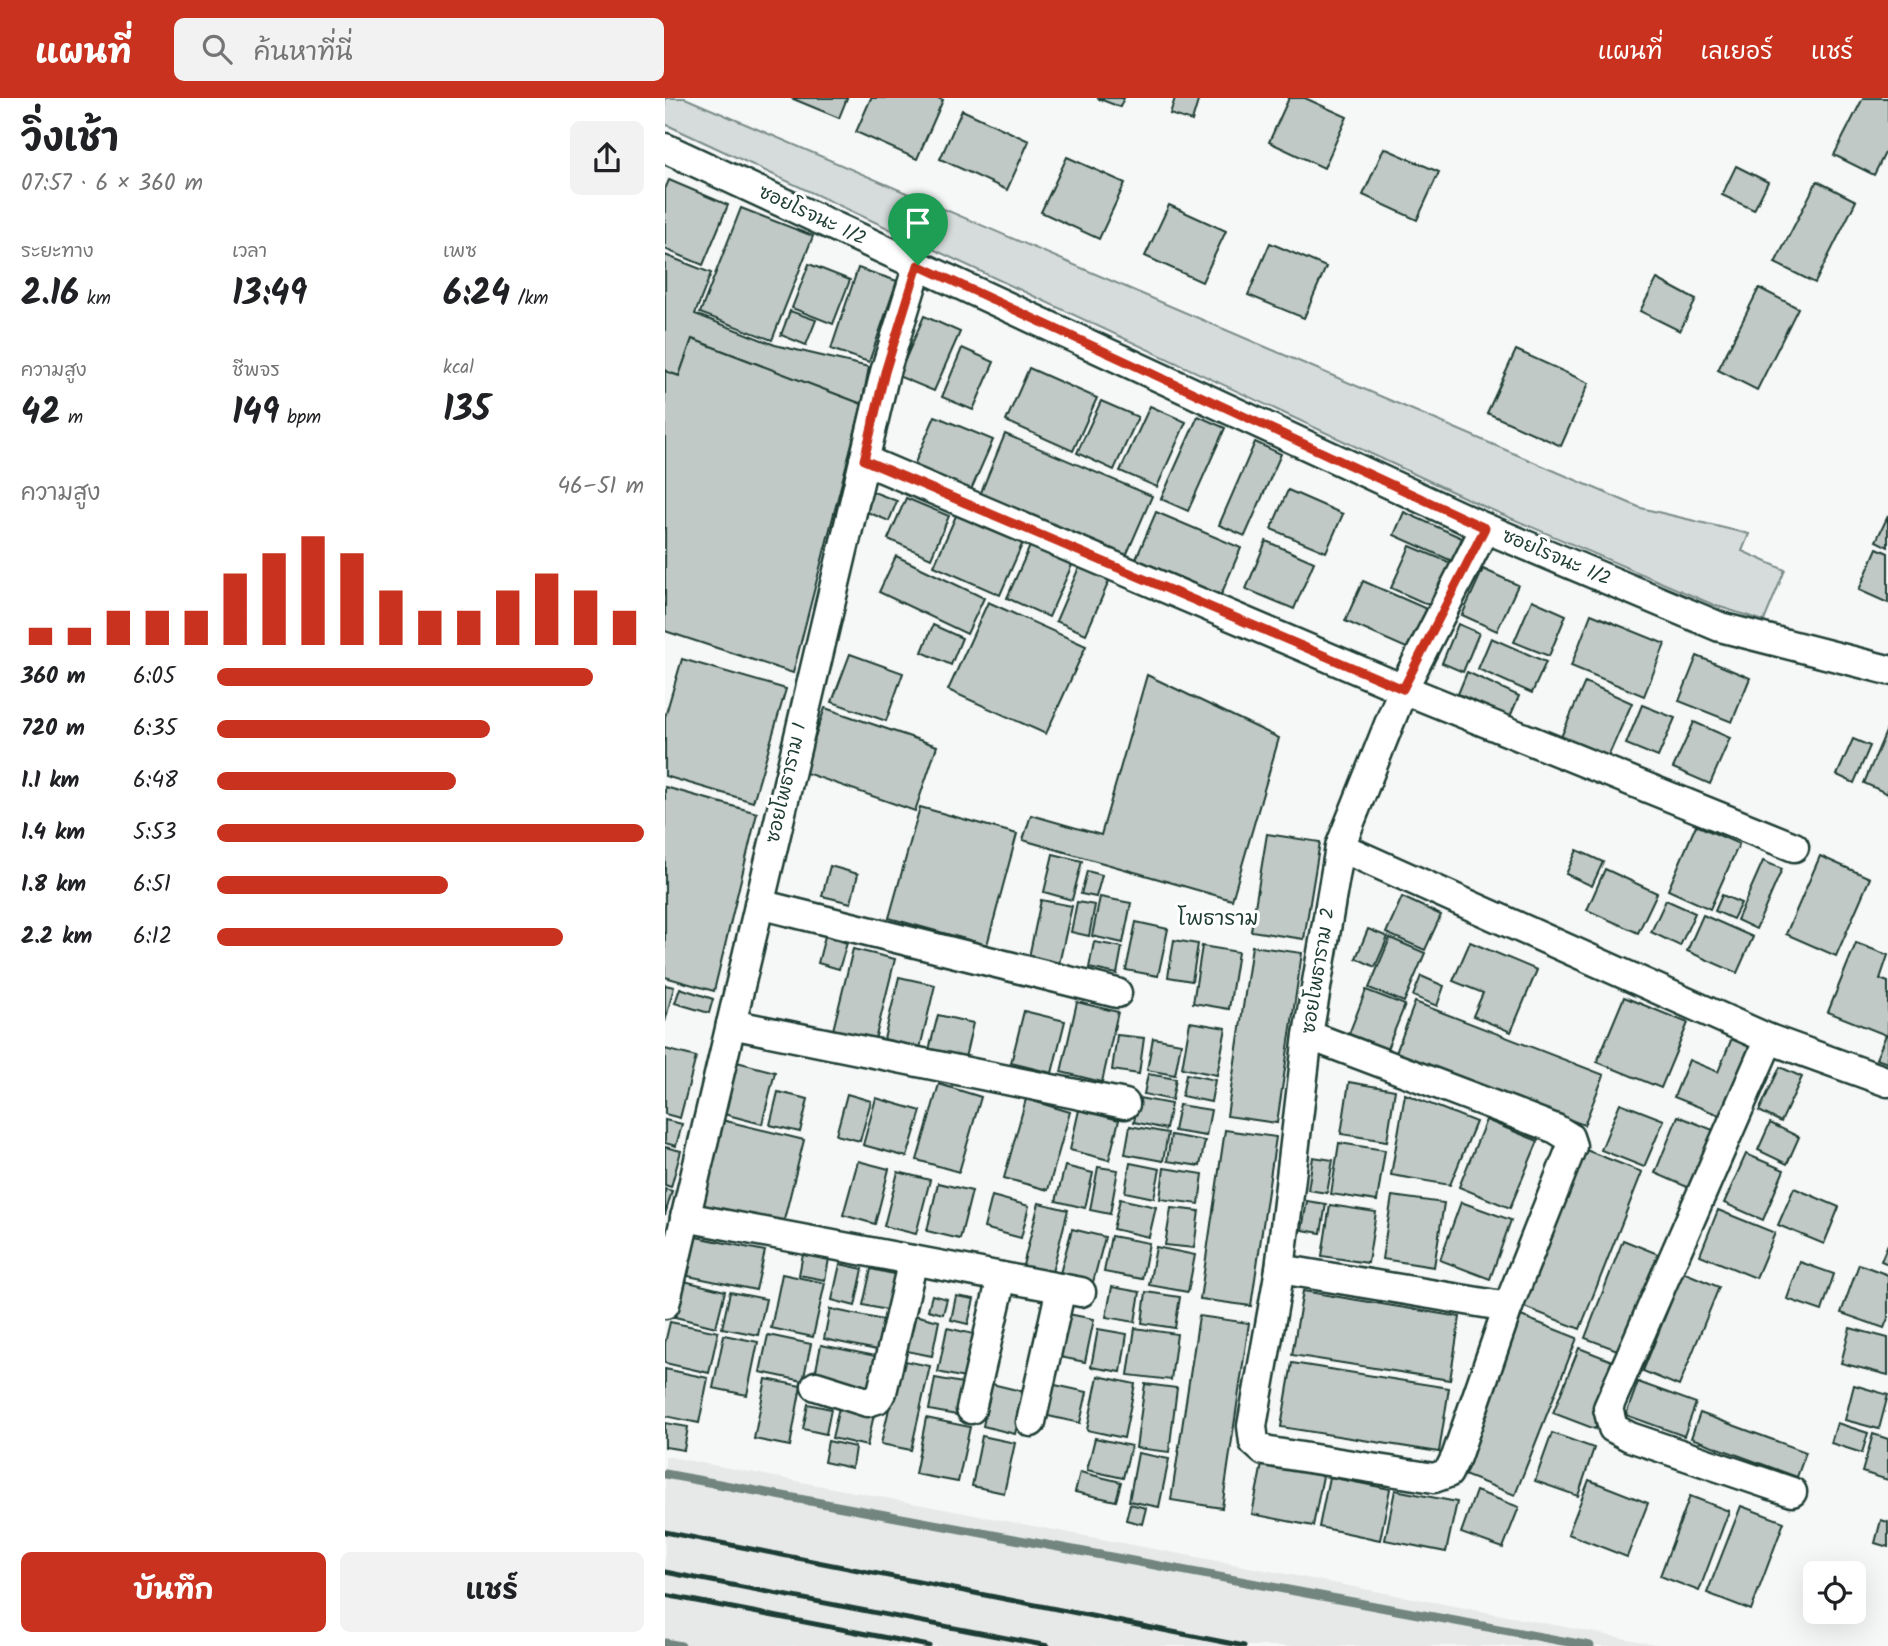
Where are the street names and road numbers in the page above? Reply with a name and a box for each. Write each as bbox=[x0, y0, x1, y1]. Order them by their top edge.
street label: ซอยโรจนะ 1/2 bbox=[753, 178, 871, 254]
street label: ซอยโรจนะ 1/2 bbox=[1497, 522, 1615, 594]
street label: ซอยโพธาราม 1 bbox=[759, 720, 815, 846]
street label: ซอยโพธาราม 2 bbox=[1294, 906, 1344, 1036]

